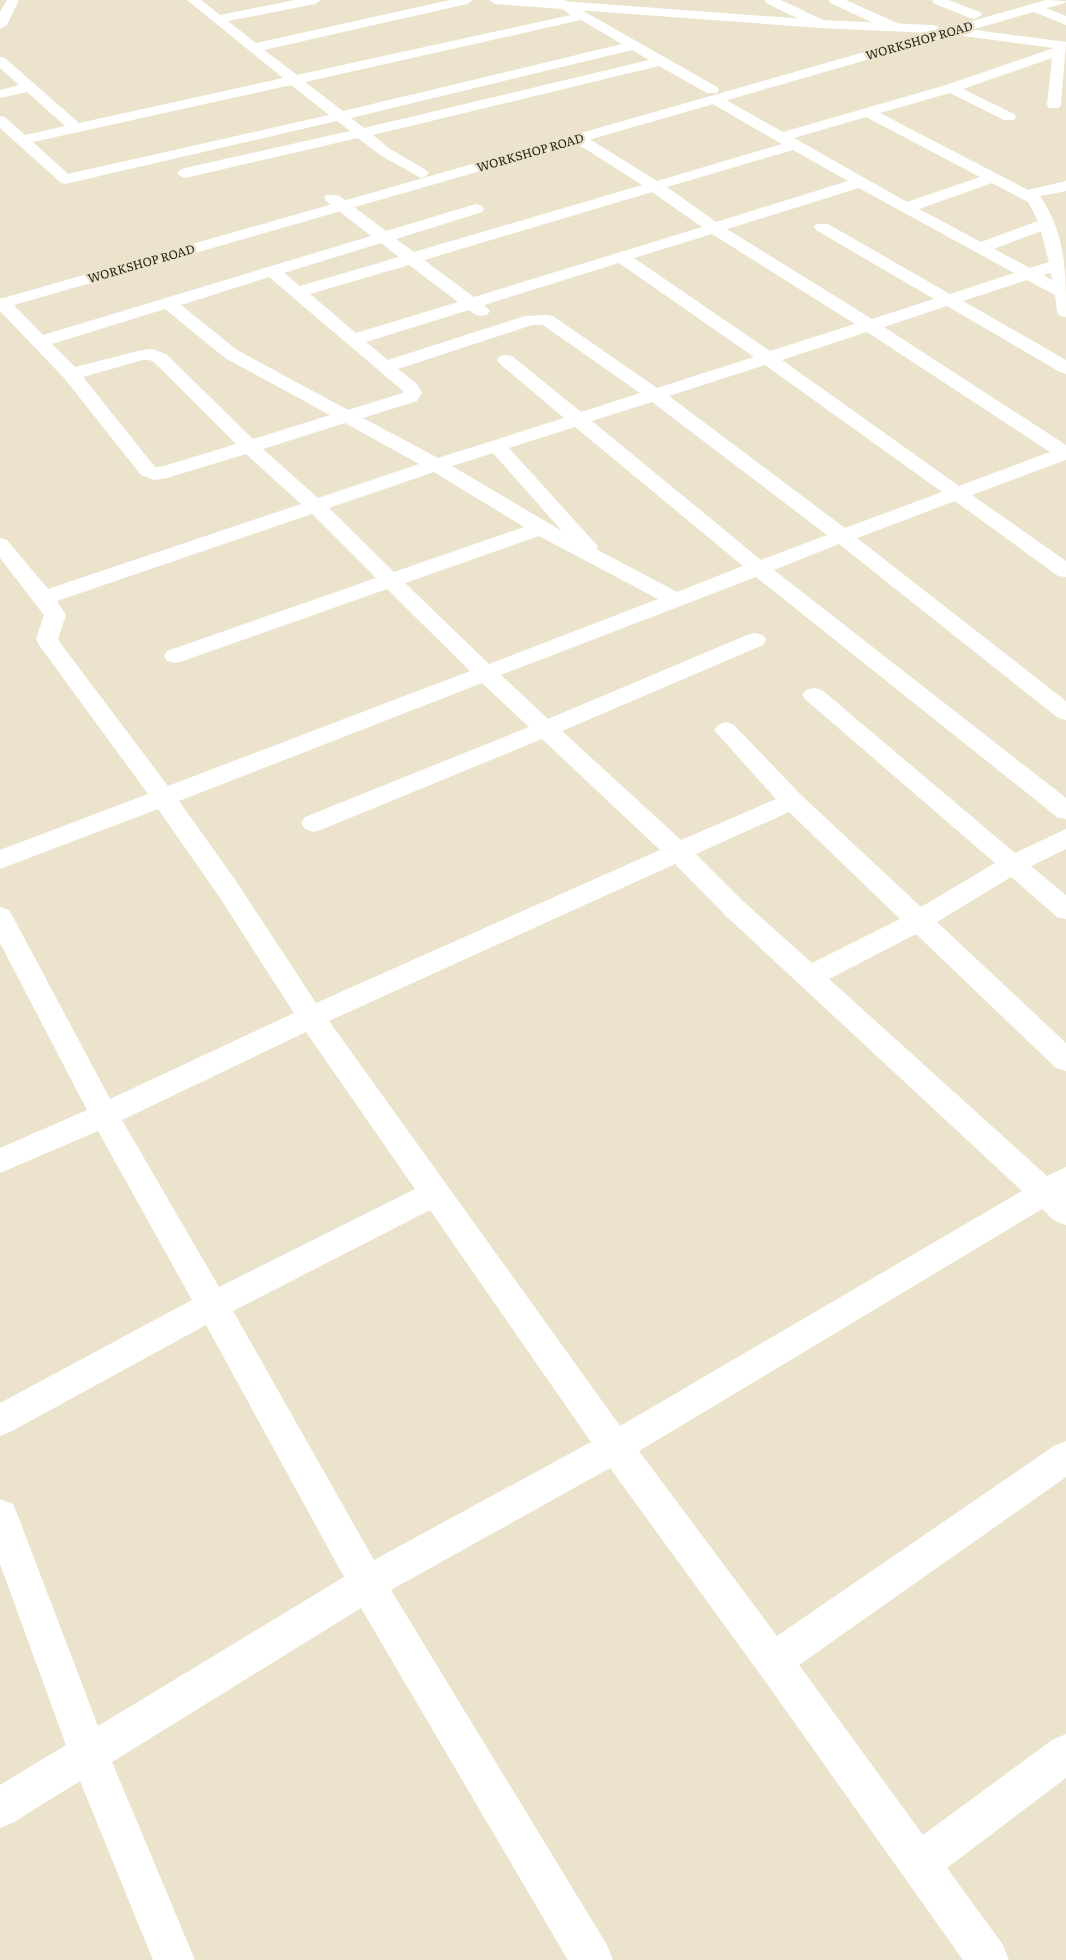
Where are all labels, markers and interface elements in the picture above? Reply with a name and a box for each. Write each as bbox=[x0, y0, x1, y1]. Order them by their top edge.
street label: WORKSHOP ROAD bbox=[863, 16, 975, 64]
street label: WORKSHOP ROAD bbox=[474, 128, 586, 176]
street label: WORKSHOP ROAD bbox=[85, 239, 197, 287]

